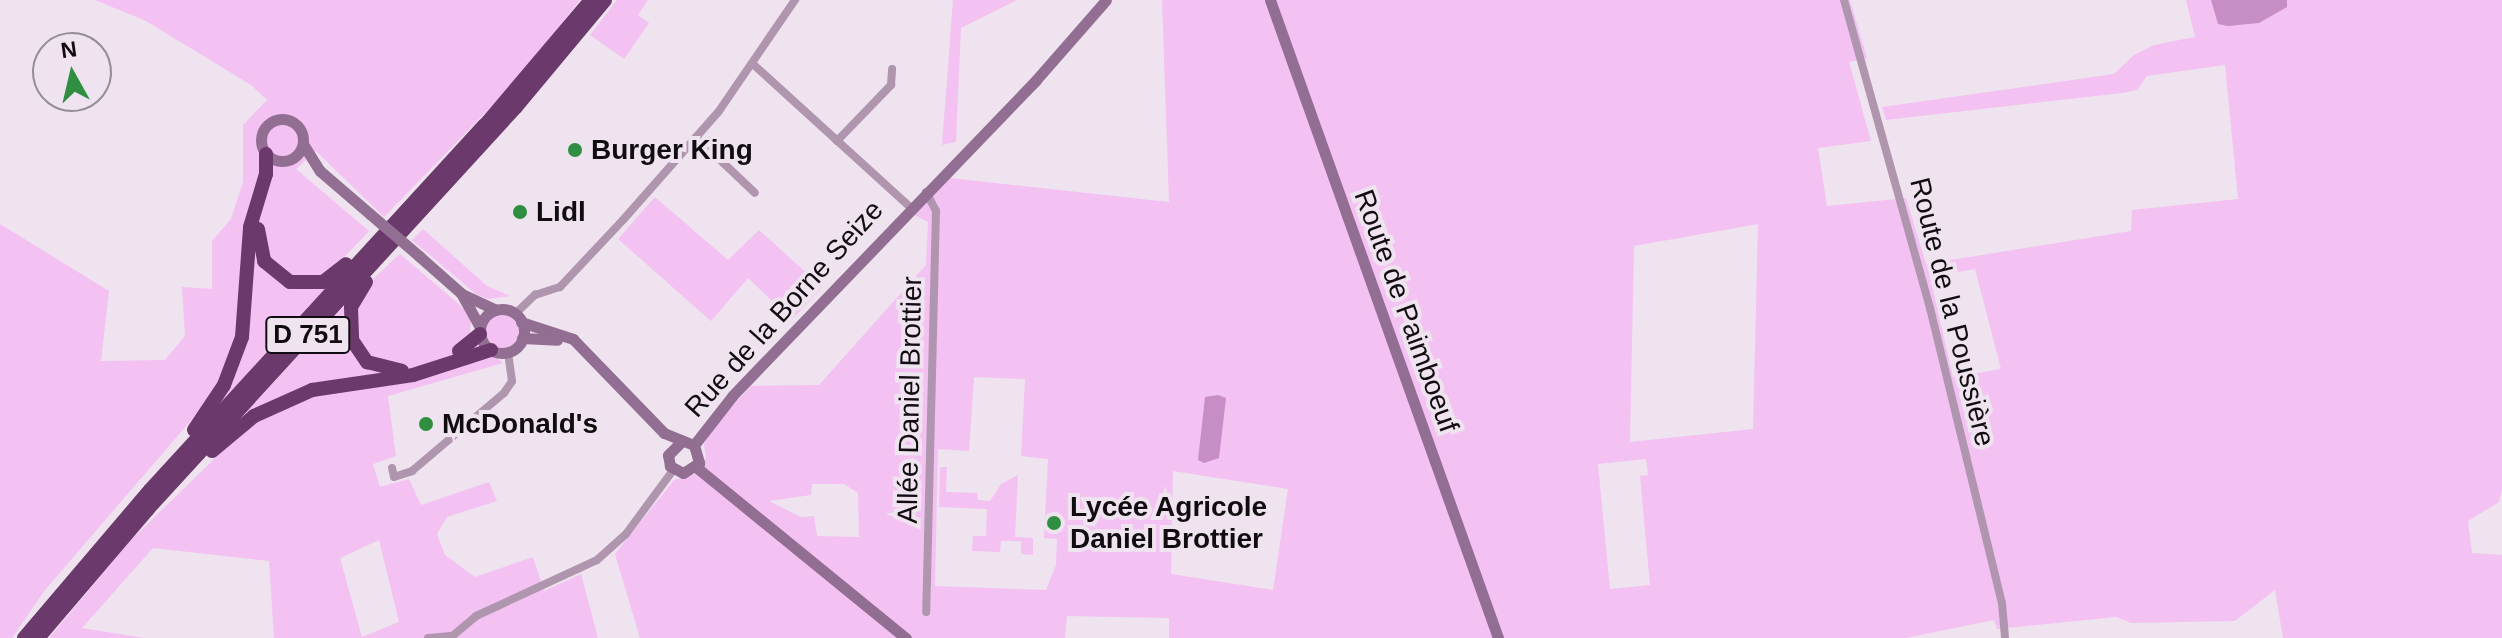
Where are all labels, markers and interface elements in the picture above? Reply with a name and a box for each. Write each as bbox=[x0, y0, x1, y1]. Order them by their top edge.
north arrow bbox=[32, 32, 112, 112]
text: N bbox=[59, 36, 78, 63]
place label: Burger King bbox=[591, 133, 753, 167]
marker: Burger King bbox=[566, 141, 584, 159]
street label: Route de la Poussière bbox=[1902, 174, 2002, 450]
street label: Route de Paimboeuf bbox=[1347, 185, 1465, 437]
street label: Rue de la Borne Seize bbox=[678, 194, 890, 424]
place label: Lidl bbox=[536, 195, 586, 229]
marker: Lidl bbox=[511, 203, 529, 221]
street label: Allée Daniel Brottier bbox=[891, 276, 929, 524]
road number: D 751 bbox=[264, 313, 352, 357]
place label: McDonald's bbox=[442, 407, 598, 441]
marker: McDonald's bbox=[417, 415, 435, 433]
place label: Lycée Agricole Daniel Brottier bbox=[1070, 490, 1268, 556]
marker: Lycée Agricole Daniel Brottier bbox=[1045, 514, 1063, 532]

